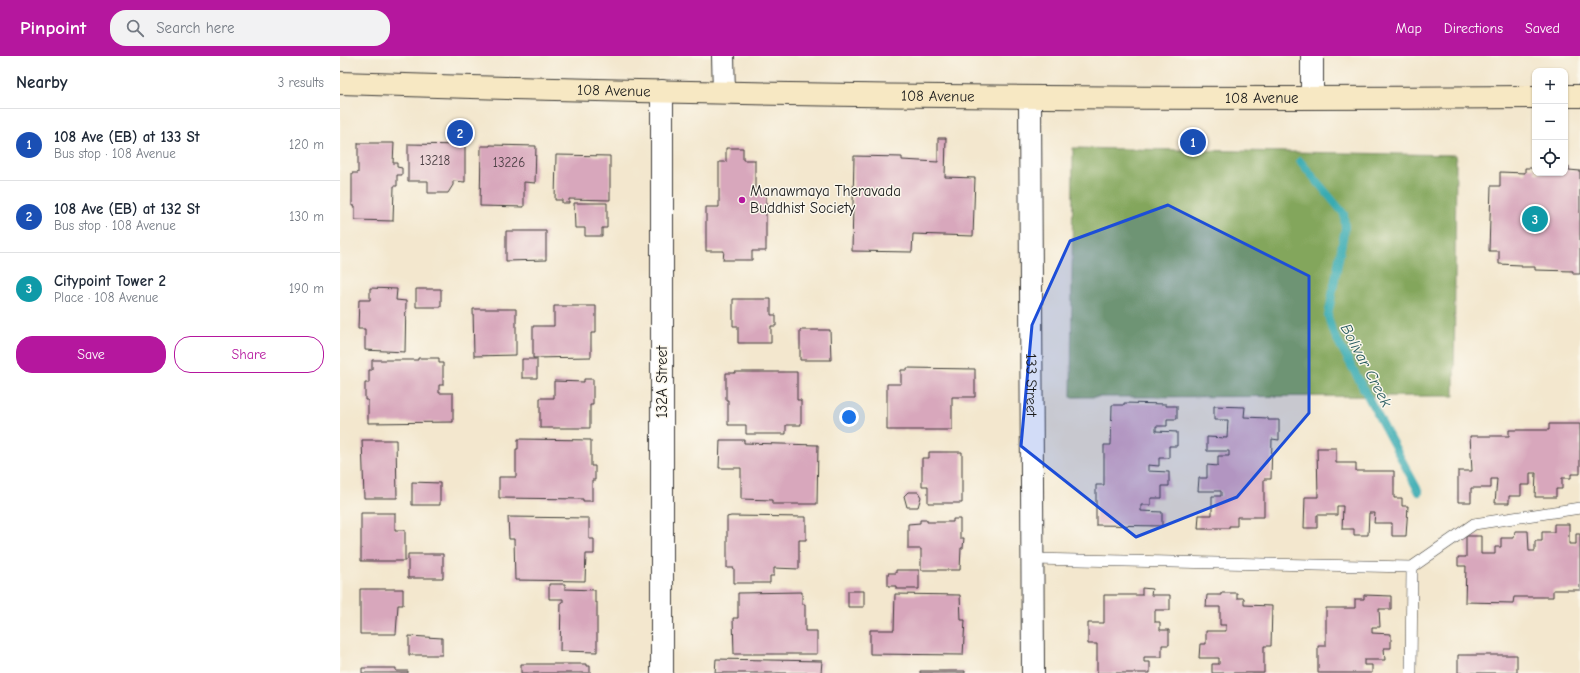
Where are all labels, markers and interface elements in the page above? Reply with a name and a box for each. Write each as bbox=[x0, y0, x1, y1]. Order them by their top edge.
search box bbox=[110, 10, 390, 46]
text: Pinpoint bbox=[20, 17, 86, 39]
icon: search bbox=[124, 17, 146, 39]
text: Search here bbox=[156, 19, 234, 37]
text: Map bbox=[1395, 20, 1422, 37]
text: Directions bbox=[1444, 20, 1503, 37]
text: Saved bbox=[1525, 20, 1560, 37]
map controls bbox=[1532, 68, 1568, 176]
button: + bbox=[1532, 68, 1568, 104]
text: Nearby bbox=[16, 73, 67, 92]
text: 3 results bbox=[278, 75, 324, 90]
street label: 108 Avenue bbox=[577, 81, 651, 100]
street label: 108 Avenue bbox=[901, 87, 975, 105]
street label: 108 Avenue bbox=[1225, 89, 1299, 107]
button: − bbox=[1532, 104, 1568, 140]
pin: 2 bbox=[447, 118, 473, 148]
pin: 1 bbox=[1180, 127, 1206, 157]
text: 108 Ave (EB) at 133 St bbox=[54, 128, 200, 146]
text: 1 bbox=[26, 137, 32, 152]
text: 120 m bbox=[289, 137, 324, 152]
button: locate bbox=[1532, 140, 1568, 176]
text: Bus stop · 108 Avenue bbox=[54, 146, 176, 161]
house number: 13218 bbox=[420, 153, 450, 168]
house number: 13226 bbox=[493, 155, 525, 170]
place label: Manawmaya Theravada Buddhist Society bbox=[750, 182, 901, 217]
marker: Manawmaya Theravada Buddhist Society bbox=[737, 195, 747, 205]
text: 108 Ave (EB) at 132 St bbox=[54, 200, 200, 218]
pin: 3 bbox=[1522, 204, 1548, 234]
text: 2 bbox=[26, 209, 32, 224]
text: 130 m bbox=[289, 209, 324, 224]
text: Bus stop · 108 Avenue bbox=[54, 218, 176, 233]
text: Citypoint Tower 2 bbox=[54, 272, 166, 290]
text: 3 bbox=[26, 281, 32, 296]
text: 190 m bbox=[289, 281, 324, 296]
text: Place · 108 Avenue bbox=[54, 290, 158, 305]
water label: Bolivar Creek bbox=[1337, 321, 1396, 410]
button: Save bbox=[16, 336, 166, 373]
button: Share bbox=[174, 336, 324, 373]
street label: 132A Street bbox=[653, 345, 671, 418]
street label: 133 Street bbox=[1022, 353, 1041, 418]
your location bbox=[839, 407, 859, 427]

